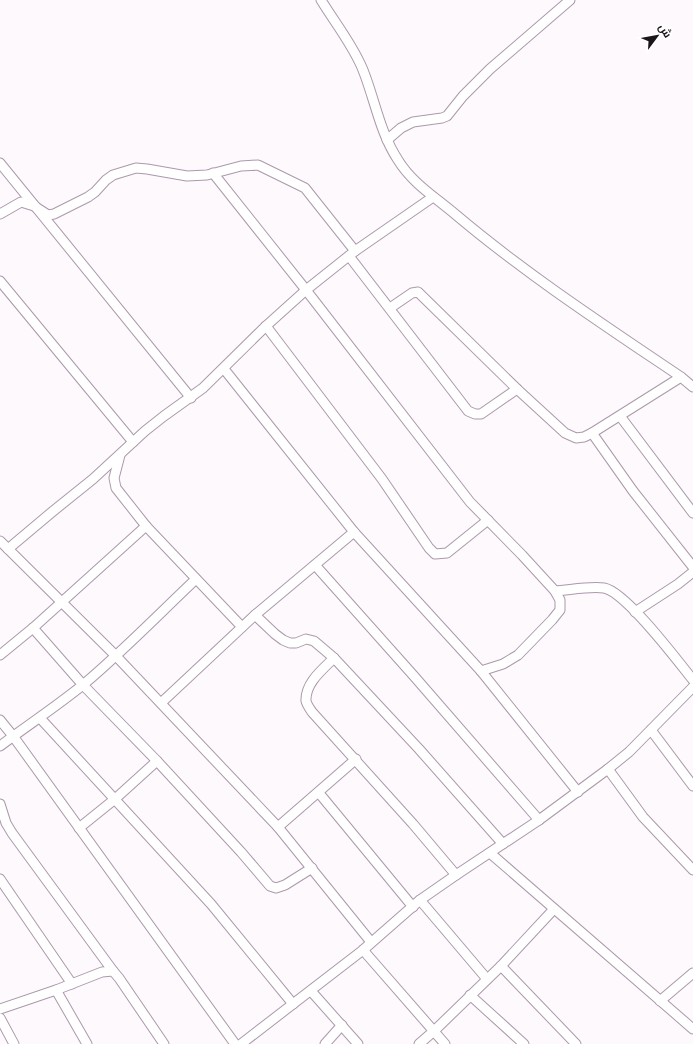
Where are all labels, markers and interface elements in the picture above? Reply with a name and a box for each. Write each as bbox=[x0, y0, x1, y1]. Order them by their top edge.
north arrow bbox=[637, 16, 677, 56]
text: ش bbox=[656, 22, 674, 40]

